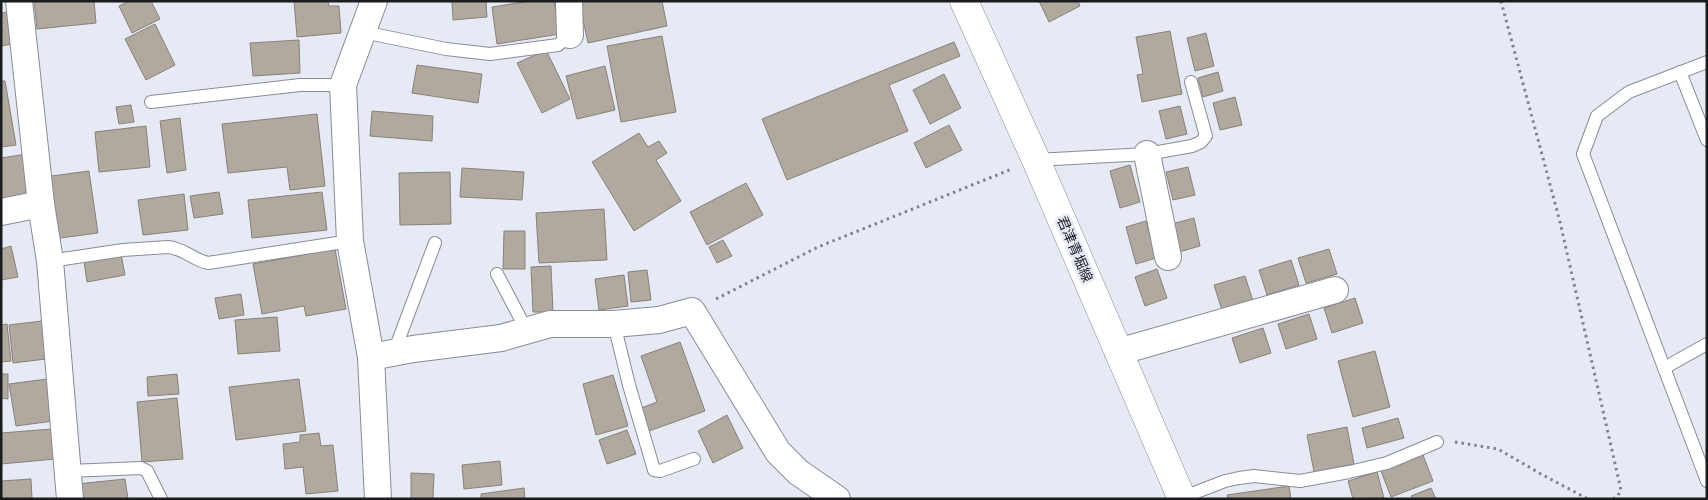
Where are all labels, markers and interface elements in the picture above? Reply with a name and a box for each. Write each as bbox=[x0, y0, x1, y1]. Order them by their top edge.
street label: 君津青堀線 bbox=[1054, 214, 1095, 284]

